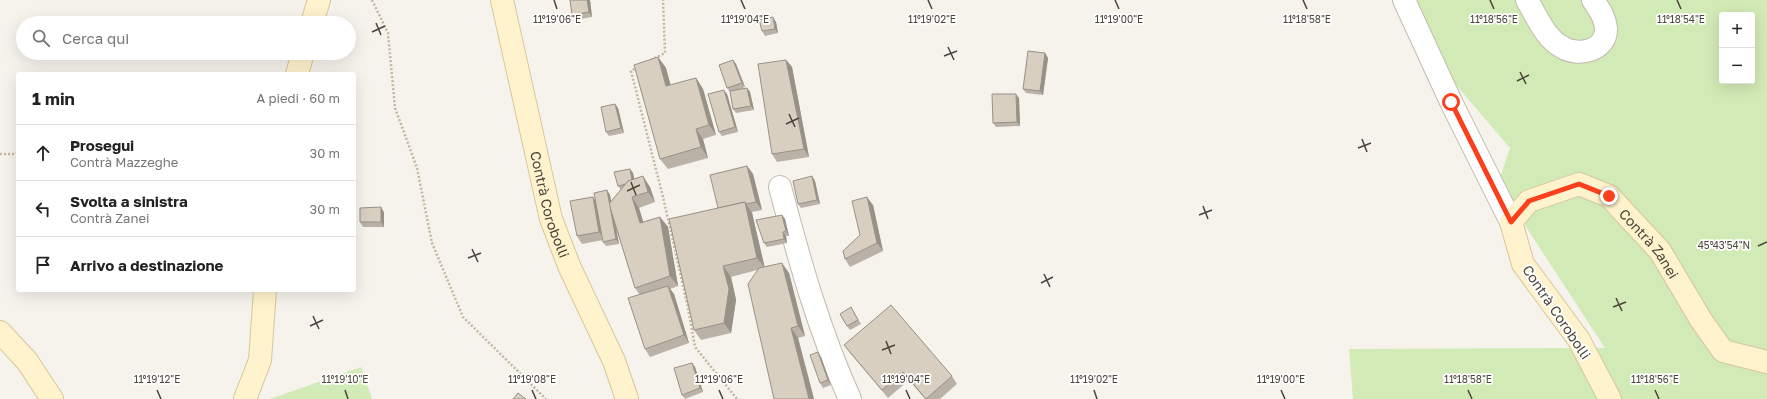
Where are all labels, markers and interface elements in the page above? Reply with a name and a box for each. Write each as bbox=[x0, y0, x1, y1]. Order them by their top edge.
map controls bbox=[1719, 12, 1755, 84]
button: + bbox=[1719, 12, 1755, 48]
text: 11°19'06"E bbox=[533, 13, 581, 25]
text: 11°19'04"E bbox=[721, 13, 769, 25]
text: 11°19'02"E bbox=[908, 13, 956, 25]
text: 11°19'00"E bbox=[1095, 13, 1143, 25]
text: 11°18'58"E bbox=[1283, 13, 1331, 25]
text: 11°18'56"E bbox=[1470, 13, 1518, 25]
text: 11°18'54"E bbox=[1657, 13, 1705, 25]
search box bbox=[16, 16, 356, 60]
icon: search bbox=[30, 27, 52, 49]
text: Cerca qui bbox=[62, 29, 129, 47]
button: − bbox=[1719, 48, 1755, 84]
text: 1 min bbox=[32, 88, 75, 109]
text: A piedi · 60 m bbox=[256, 90, 340, 106]
route start bbox=[1442, 93, 1460, 111]
text: Prosegui bbox=[70, 136, 134, 154]
icon: ahead bbox=[32, 142, 54, 164]
text: 30 m bbox=[310, 145, 340, 161]
street label: Contrà Corobolli bbox=[528, 149, 574, 260]
text: Contrà Mazzeghe bbox=[70, 154, 178, 170]
route end bbox=[1600, 187, 1618, 205]
text: Svolta a sinistra bbox=[70, 192, 188, 210]
icon: left bbox=[32, 198, 54, 220]
text: 30 m bbox=[310, 201, 340, 217]
street label: Contrà Zanei bbox=[1616, 205, 1683, 281]
text: Contrà Zanei bbox=[70, 210, 149, 226]
text: 45°43'54"N bbox=[1698, 239, 1750, 251]
icon: arrive bbox=[32, 254, 54, 276]
text: Arrivo a destinazione bbox=[70, 256, 223, 274]
street label: Contrà Corobolli bbox=[1519, 262, 1595, 362]
text: 11°19'12"E bbox=[134, 373, 180, 385]
text: 11°19'10"E bbox=[322, 373, 368, 385]
text: 11°19'08"E bbox=[508, 373, 556, 385]
text: 11°19'06"E bbox=[695, 373, 743, 385]
text: 11°19'04"E bbox=[882, 373, 930, 385]
text: 11°19'02"E bbox=[1070, 373, 1118, 385]
text: 11°19'00"E bbox=[1257, 373, 1305, 385]
text: 11°18'58"E bbox=[1444, 373, 1492, 385]
text: 11°18'56"E bbox=[1631, 373, 1679, 385]

